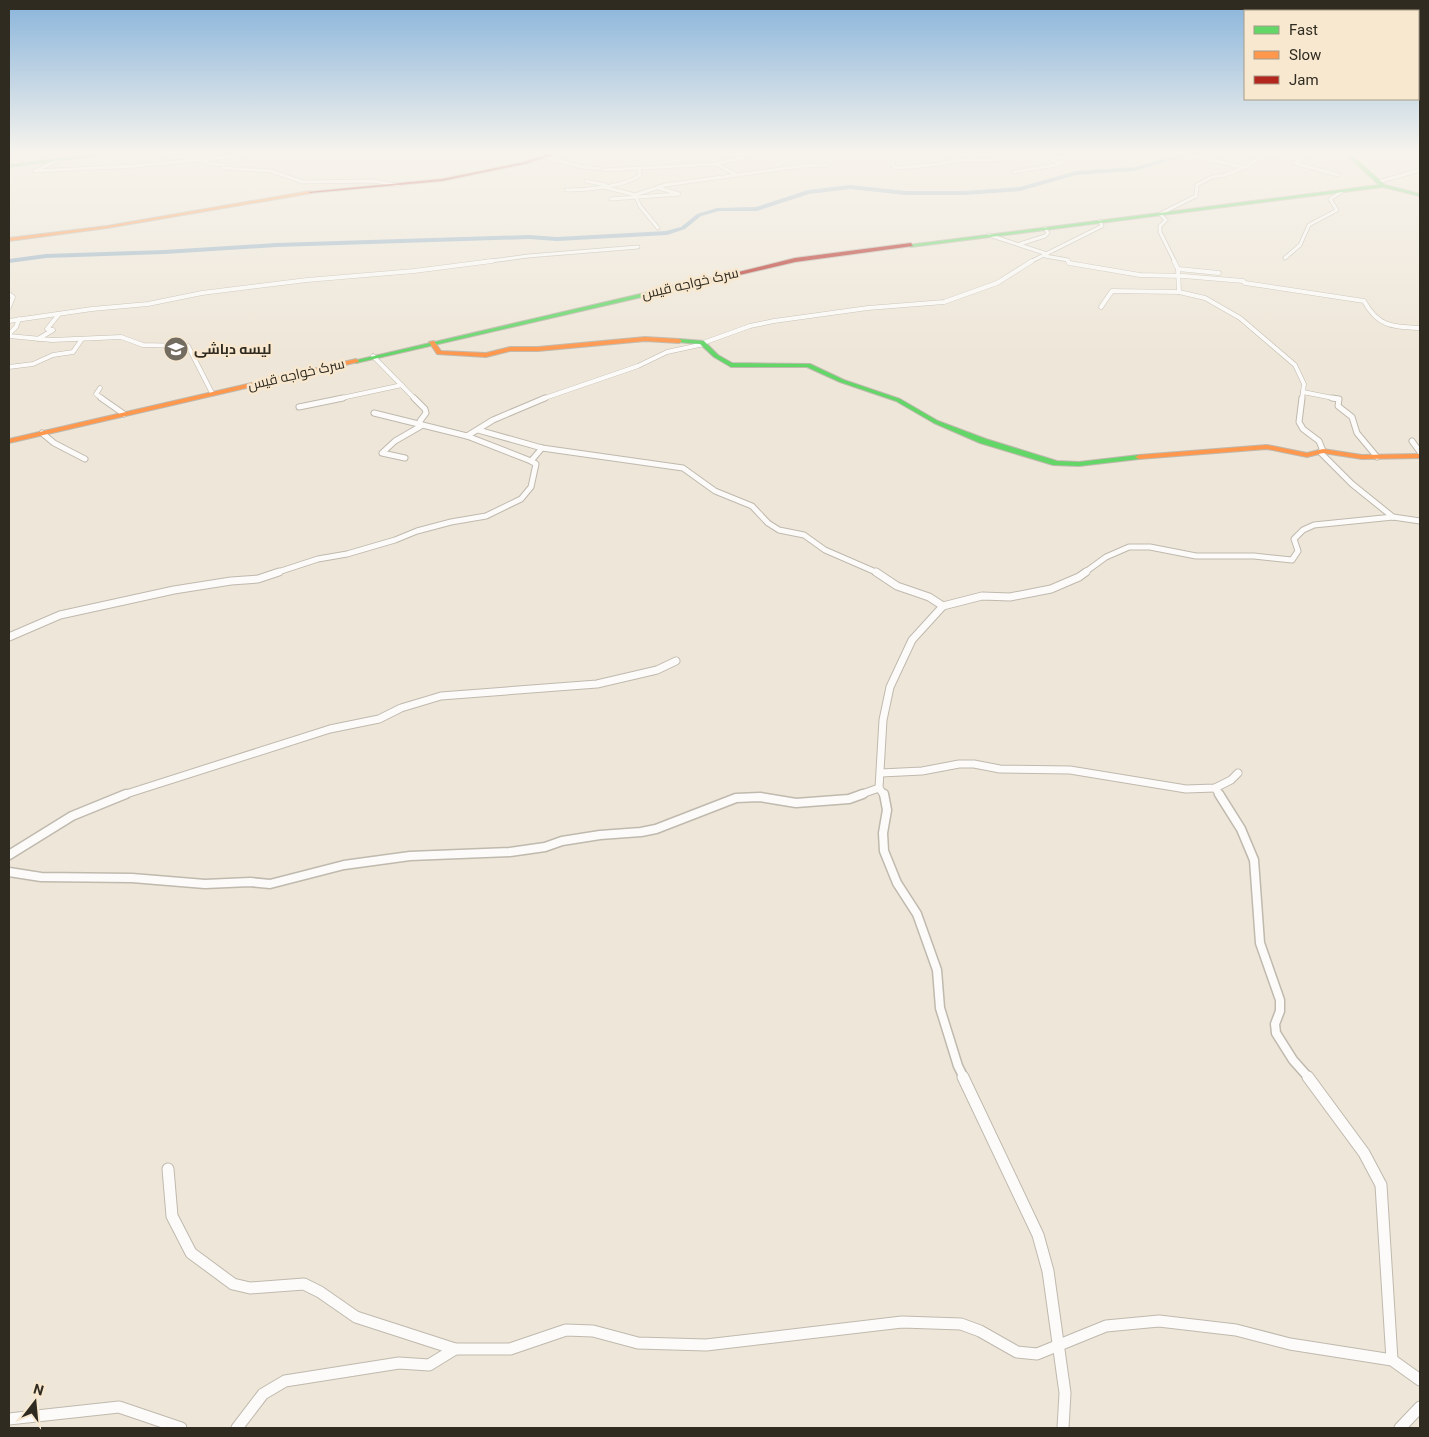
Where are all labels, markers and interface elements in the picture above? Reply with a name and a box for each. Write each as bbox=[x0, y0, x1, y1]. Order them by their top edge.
legend bbox=[1244, 10, 1419, 100]
text: Fast bbox=[1289, 21, 1318, 39]
text: Slow bbox=[1289, 46, 1321, 64]
text: Jam bbox=[1289, 71, 1319, 89]
street label: سرک خواجه قیس bbox=[640, 264, 740, 302]
school or university icon: لیسه دباشی bbox=[163, 336, 189, 362]
place label: لیسه دباشی bbox=[194, 341, 271, 358]
street label: سرک خواجه قیس bbox=[246, 355, 346, 393]
north arrow bbox=[10, 1377, 60, 1427]
text: N bbox=[32, 1380, 46, 1399]

